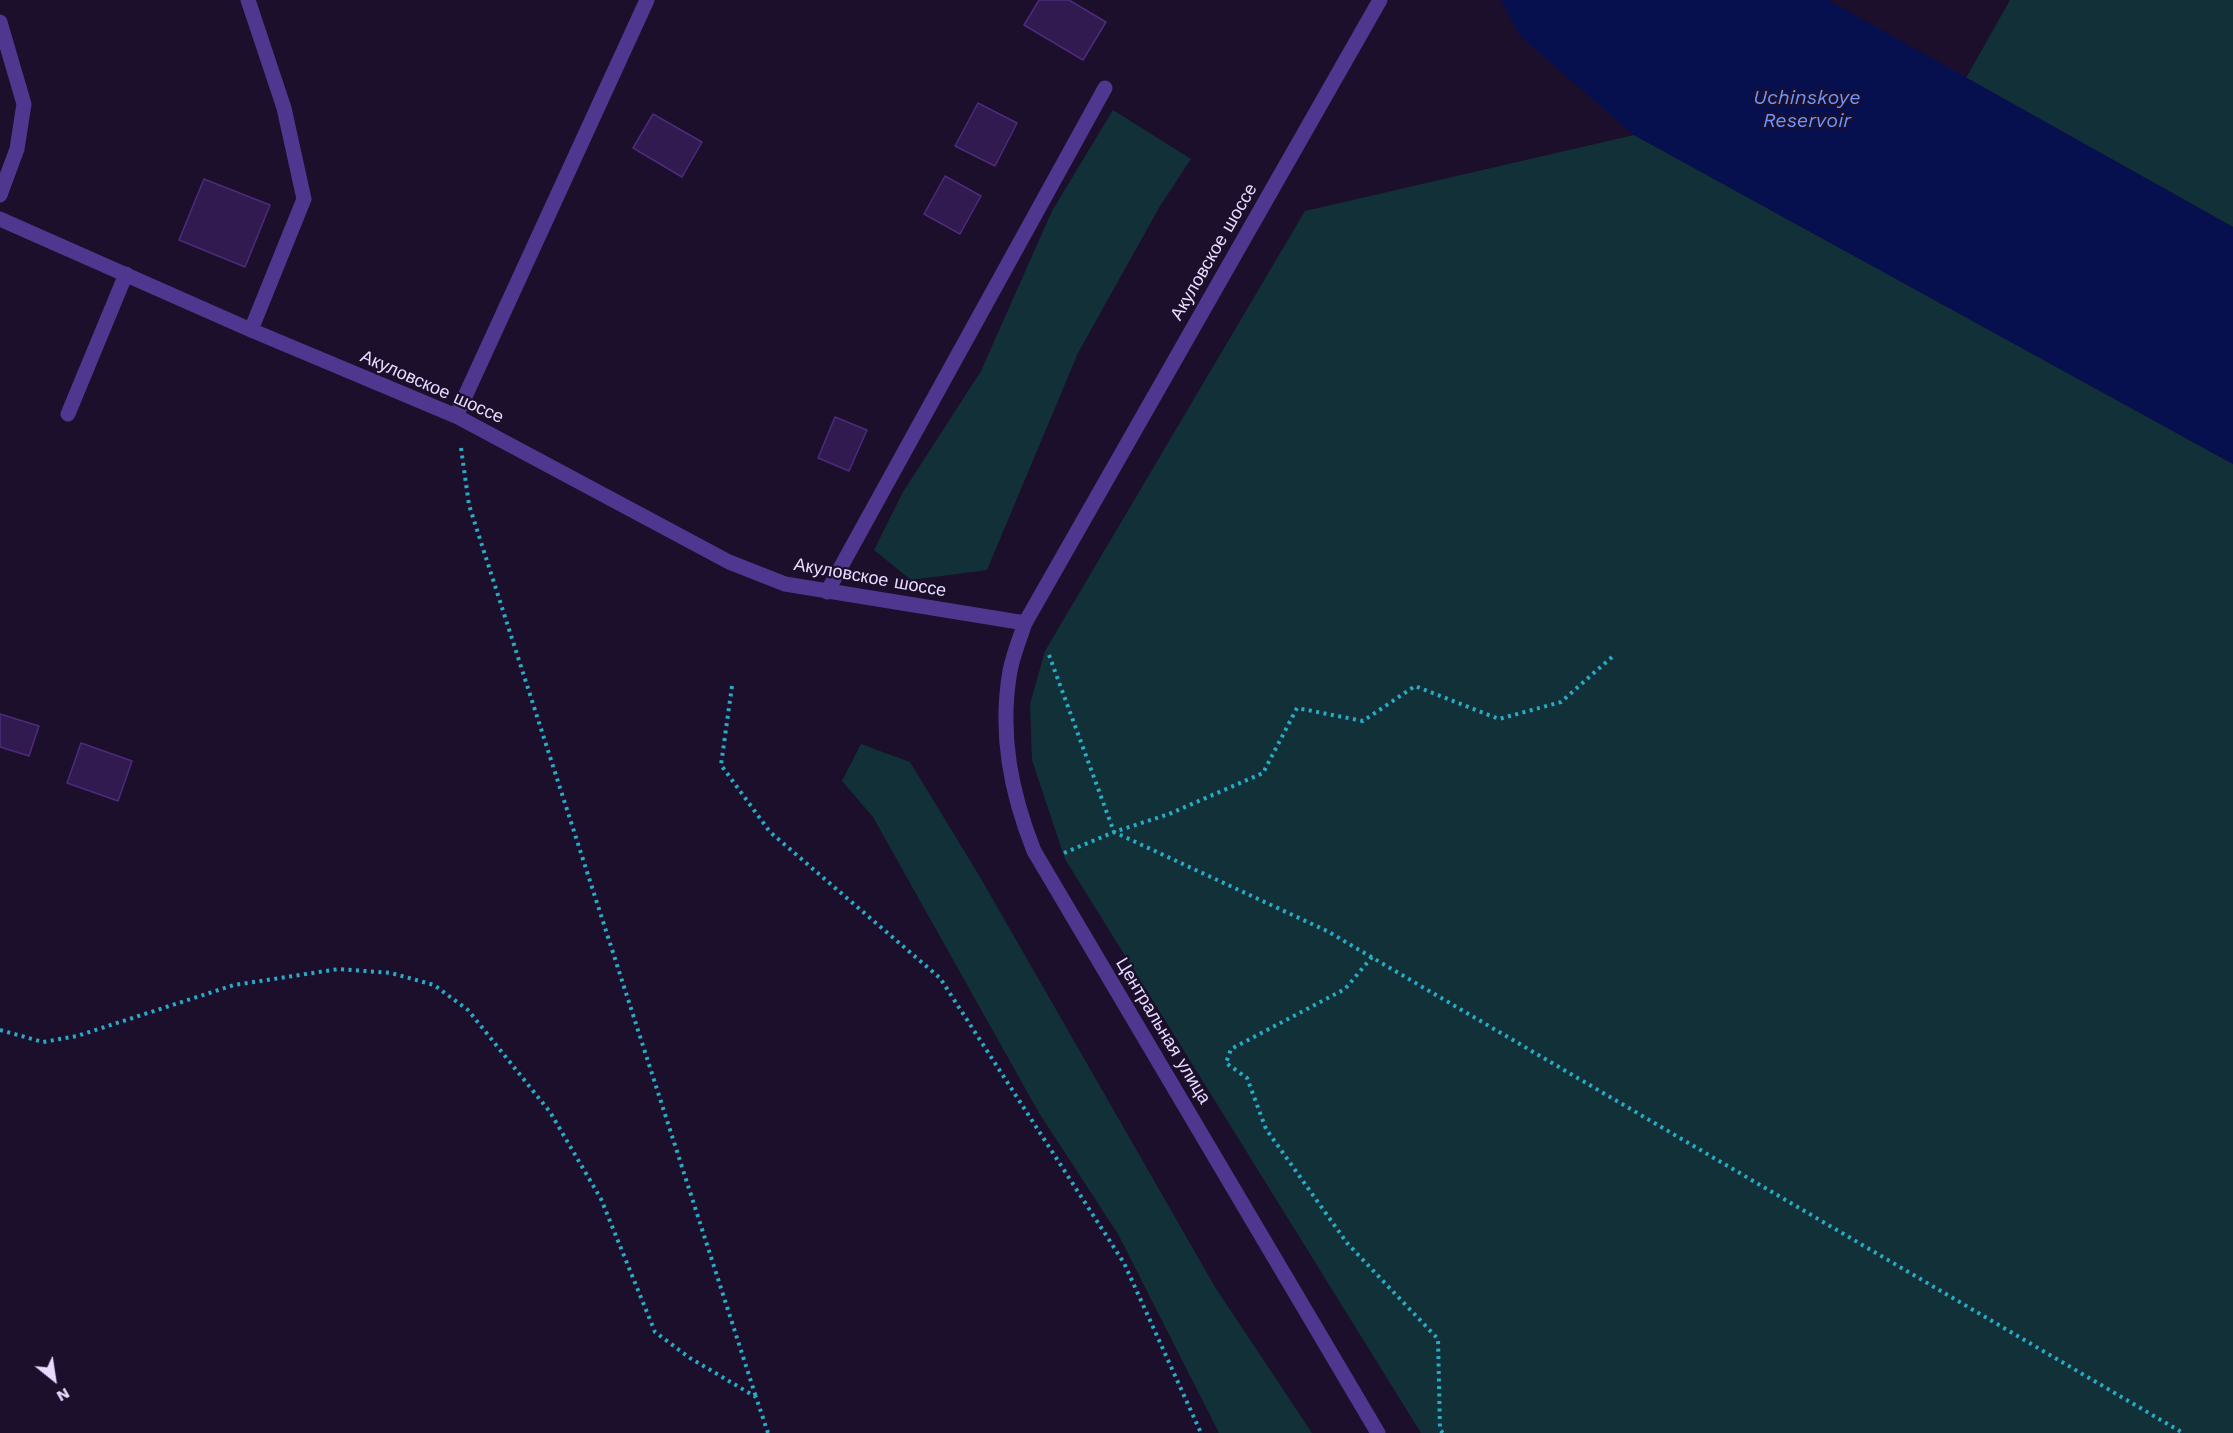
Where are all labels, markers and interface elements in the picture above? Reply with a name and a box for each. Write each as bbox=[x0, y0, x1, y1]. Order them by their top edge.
water label: Uchinskoye Reservoir bbox=[1753, 86, 1861, 133]
street label: Акуловское шоссе bbox=[1166, 180, 1262, 324]
street label: Акуловское шоссе bbox=[357, 346, 507, 428]
street label: Акуловское шоссе bbox=[792, 554, 948, 602]
street label: Центральная улица bbox=[1111, 954, 1215, 1108]
north arrow bbox=[24, 1349, 84, 1409]
text: N bbox=[53, 1384, 73, 1406]

